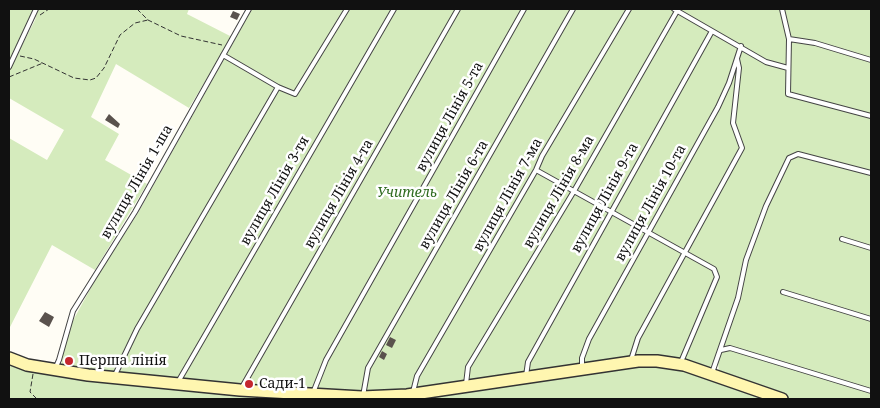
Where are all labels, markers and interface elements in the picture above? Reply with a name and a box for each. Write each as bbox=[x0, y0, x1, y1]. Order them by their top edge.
street label: вулиця Лінія 5-та bbox=[413, 59, 487, 175]
street label: вулиця Лінія 1-ша bbox=[98, 122, 176, 242]
street label: вулиця Лінія 8-ма bbox=[520, 133, 598, 251]
street label: вулиця Лінія 3-тя bbox=[237, 134, 313, 248]
street label: вулиця Лінія 7-ма bbox=[470, 135, 546, 255]
street label: вулиця Лінія 4-та bbox=[301, 137, 377, 251]
street label: вулиця Лінія 6-та bbox=[416, 138, 492, 252]
street label: вулиця Лінія 9-та bbox=[568, 140, 642, 256]
street label: вулиця Лінія 10-та bbox=[612, 142, 690, 264]
park label: Учитель bbox=[377, 185, 437, 201]
place label: Перша лінія bbox=[79, 353, 167, 369]
marker: Перша лінія bbox=[63, 355, 75, 367]
place label: Сади-1 bbox=[259, 376, 306, 392]
marker: Сади-1 bbox=[243, 378, 255, 390]

